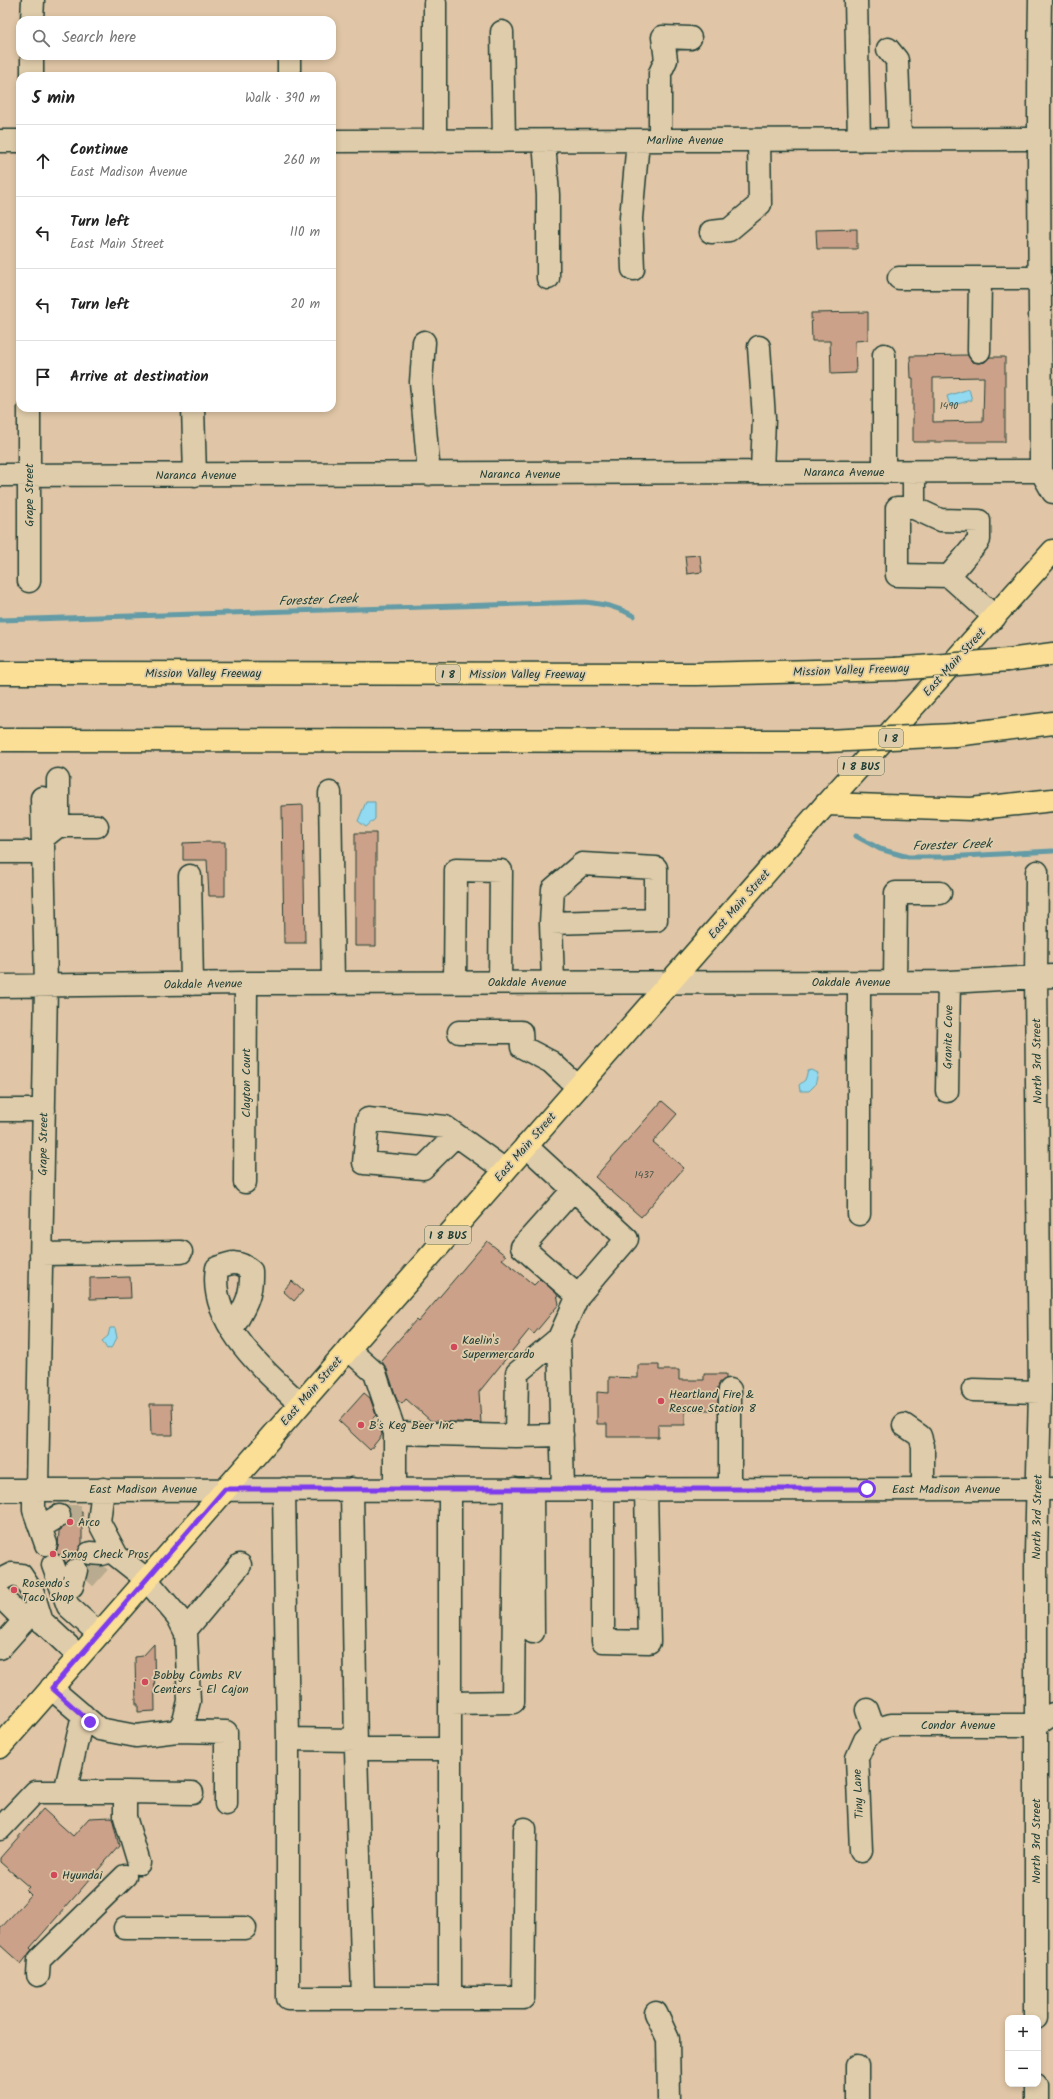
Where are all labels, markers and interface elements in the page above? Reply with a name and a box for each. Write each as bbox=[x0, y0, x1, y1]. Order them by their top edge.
search box bbox=[16, 16, 336, 60]
text: Search here bbox=[62, 26, 136, 50]
icon: search bbox=[30, 27, 52, 49]
text: 5 min bbox=[32, 85, 75, 112]
text: Walk · 390 m bbox=[245, 88, 320, 109]
street label: Marline Avenue bbox=[647, 131, 724, 150]
text: Continue bbox=[70, 138, 128, 162]
icon: ahead bbox=[32, 150, 54, 172]
text: 260 m bbox=[283, 150, 320, 171]
text: East Madison Avenue bbox=[70, 162, 187, 183]
text: Turn left bbox=[70, 210, 130, 234]
icon: left bbox=[32, 222, 54, 244]
text: 110 m bbox=[290, 222, 320, 243]
text: East Main Street bbox=[70, 234, 164, 255]
text: Turn left bbox=[70, 293, 130, 317]
icon: left bbox=[32, 294, 54, 316]
text: 20 m bbox=[290, 294, 320, 315]
text: Arrive at destination bbox=[70, 365, 209, 389]
icon: arrive bbox=[32, 366, 54, 388]
house number: 1490 bbox=[940, 398, 958, 414]
street label: Grape Street bbox=[20, 463, 39, 527]
street label: Naranca Avenue bbox=[804, 463, 885, 482]
street label: Naranca Avenue bbox=[480, 465, 561, 484]
street label: Naranca Avenue bbox=[156, 466, 237, 485]
water label: Forester Creek bbox=[278, 589, 360, 612]
street label: East Main Street bbox=[918, 623, 991, 701]
street label: Mission Valley Freeway bbox=[793, 659, 910, 682]
street label: Mission Valley Freeway bbox=[145, 664, 261, 683]
road number: I 8 bbox=[436, 665, 460, 683]
street label: Mission Valley Freeway bbox=[469, 665, 585, 684]
road number: I 8 bbox=[879, 729, 903, 747]
road number: I 8 BUS bbox=[838, 757, 884, 775]
water label: Forester Creek bbox=[912, 834, 994, 857]
street label: East Main Street bbox=[704, 865, 775, 943]
street label: Oakdale Avenue bbox=[488, 973, 567, 992]
street label: Oakdale Avenue bbox=[812, 973, 891, 992]
street label: Oakdale Avenue bbox=[163, 974, 243, 995]
street label: Granite Cove bbox=[938, 1004, 959, 1069]
street label: North 3rd Street bbox=[1027, 1018, 1048, 1104]
street label: Clayton Court bbox=[237, 1048, 256, 1118]
street label: East Main Street bbox=[490, 1108, 561, 1186]
street label: Grape Street bbox=[33, 1112, 54, 1176]
house number: 1437 bbox=[635, 1167, 654, 1183]
road number: I 8 BUS bbox=[425, 1226, 471, 1244]
place label: Kaelin's Supermercardo bbox=[462, 1331, 535, 1364]
marker: Kaelin's Supermercardo bbox=[449, 1342, 459, 1352]
street label: East Main Street bbox=[276, 1352, 347, 1430]
place label: Heartland Fire & Rescue Station 8 bbox=[669, 1385, 757, 1418]
marker: Heartland Fire & Rescue Station 8 bbox=[656, 1396, 666, 1406]
place label: B's Keg Beer Inc bbox=[369, 1416, 454, 1435]
marker: B's Keg Beer Inc bbox=[356, 1420, 366, 1430]
street label: North 3rd Street bbox=[1027, 1474, 1048, 1560]
street label: East Madison Avenue bbox=[89, 1480, 198, 1499]
route start bbox=[858, 1480, 876, 1498]
street label: East Madison Avenue bbox=[892, 1480, 1001, 1499]
place label: Arco bbox=[78, 1513, 100, 1532]
marker: Arco bbox=[65, 1517, 75, 1527]
place label: Smog Check Pros bbox=[61, 1545, 149, 1564]
marker: Smog Check Pros bbox=[48, 1549, 58, 1559]
place label: Rosendo's Taco Shop bbox=[22, 1574, 74, 1607]
marker: Rosendo's Taco Shop bbox=[9, 1585, 19, 1595]
place label: Bobby Combs RV Centers - El Cajon bbox=[153, 1666, 249, 1699]
marker: Bobby Combs RV Centers - El Cajon bbox=[140, 1677, 150, 1687]
route end bbox=[81, 1713, 99, 1731]
street label: Condor Avenue bbox=[921, 1716, 996, 1735]
street label: Tiny Lane bbox=[848, 1768, 869, 1819]
street label: North 3rd Street bbox=[1027, 1798, 1046, 1884]
place label: Hyundai bbox=[62, 1866, 103, 1885]
marker: Hyundai bbox=[49, 1870, 59, 1880]
map controls bbox=[1005, 2015, 1041, 2087]
button: + bbox=[1005, 2015, 1041, 2051]
button: − bbox=[1005, 2051, 1041, 2087]

